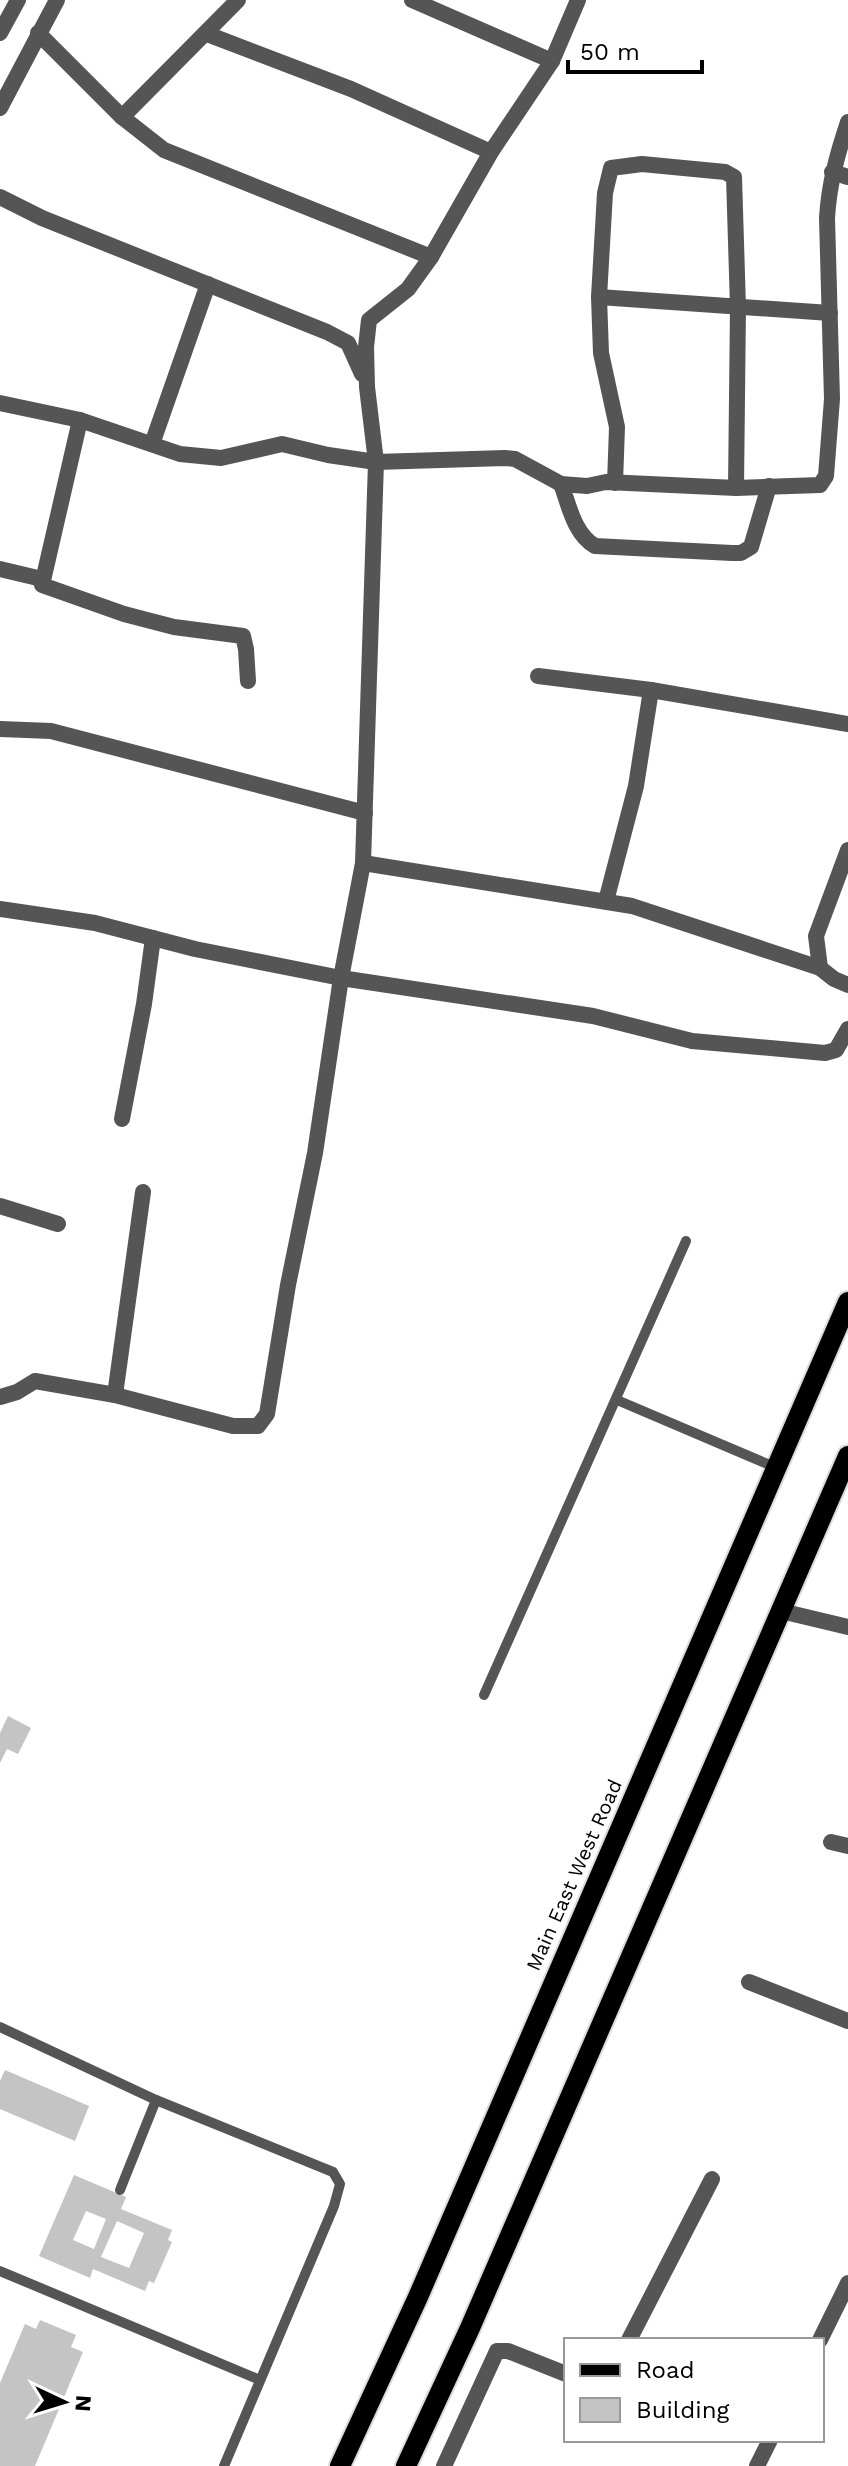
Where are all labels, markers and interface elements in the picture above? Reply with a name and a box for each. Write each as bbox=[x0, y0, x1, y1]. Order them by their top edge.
scale bar bbox=[568, 24, 702, 74]
text: 50 m bbox=[580, 38, 640, 66]
street label: Main East West Road bbox=[521, 1776, 627, 1974]
legend bbox=[564, 2338, 824, 2442]
text: Road bbox=[636, 2356, 695, 2384]
north arrow bbox=[24, 2362, 104, 2442]
text: N bbox=[70, 2394, 96, 2412]
text: Building bbox=[636, 2396, 729, 2424]

